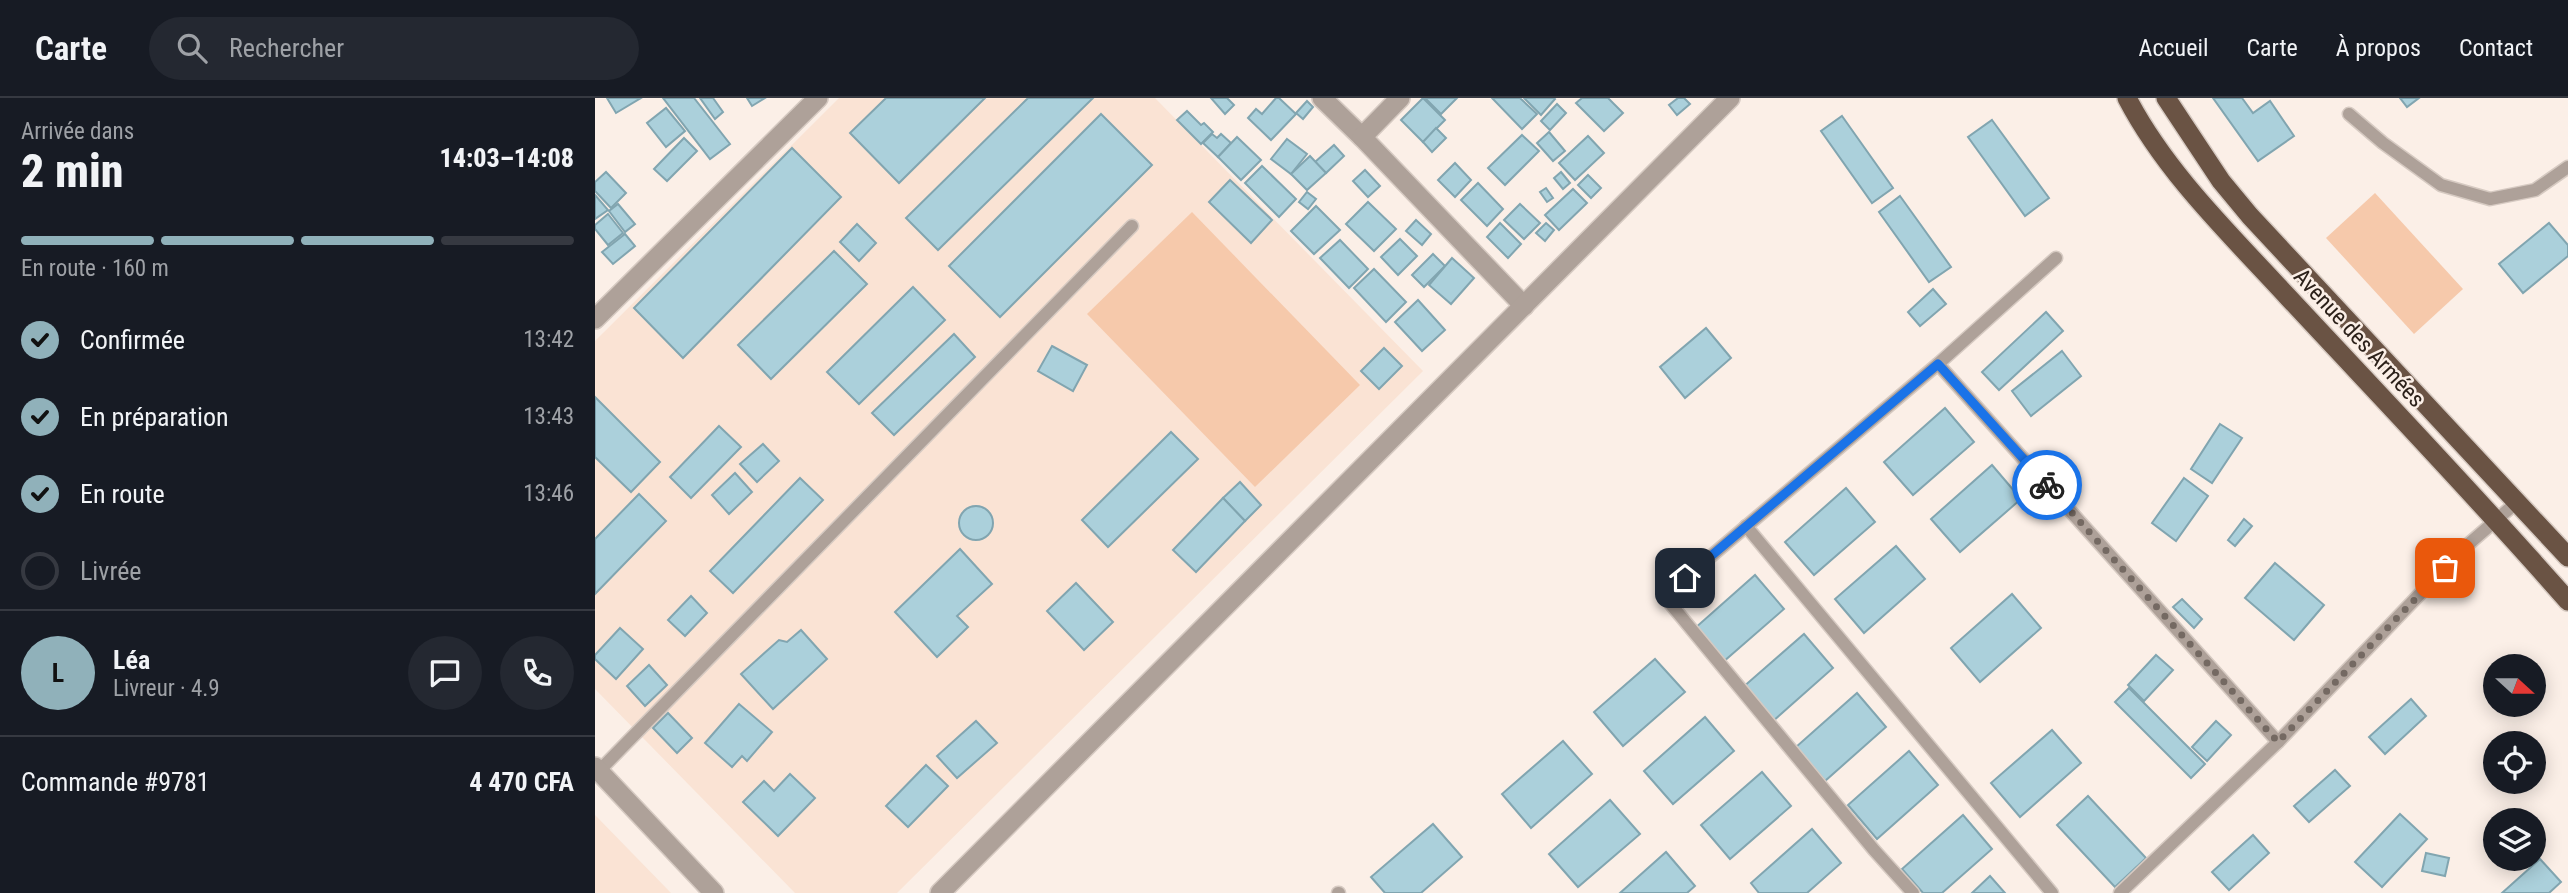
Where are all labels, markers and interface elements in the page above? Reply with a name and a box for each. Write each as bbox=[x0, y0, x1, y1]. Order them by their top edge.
search box bbox=[149, 17, 639, 80]
text: Carte bbox=[35, 29, 107, 68]
icon: search bbox=[173, 29, 211, 67]
text: Rechercher bbox=[229, 33, 344, 63]
text: Accueil bbox=[2139, 34, 2208, 62]
text: Carte bbox=[2246, 34, 2298, 62]
text: À propos bbox=[2336, 34, 2421, 62]
text: Contact bbox=[2459, 34, 2533, 62]
text: Arrivée dans bbox=[21, 118, 134, 145]
text: 14:03–14:08 bbox=[440, 143, 574, 173]
text: 2 min bbox=[21, 144, 124, 198]
text: En route · 160 m bbox=[21, 255, 169, 282]
street label: Avenue des Armées bbox=[2288, 263, 2430, 413]
icon: check bbox=[21, 321, 59, 359]
text: Confirmée bbox=[80, 325, 185, 355]
text: 13:42 bbox=[523, 326, 574, 353]
icon: check bbox=[21, 398, 59, 436]
text: En préparation bbox=[80, 402, 229, 432]
text: 13:43 bbox=[523, 403, 574, 430]
courier bbox=[2012, 450, 2082, 520]
icon: bike bbox=[2028, 466, 2066, 504]
icon: check bbox=[21, 475, 59, 513]
text: En route bbox=[80, 479, 165, 509]
text: 13:46 bbox=[523, 480, 574, 507]
pin bbox=[2415, 538, 2475, 598]
pin bbox=[1655, 548, 1715, 608]
icon: bag bbox=[2426, 549, 2464, 587]
text: Livrée bbox=[80, 556, 142, 586]
icon: home bbox=[1666, 559, 1704, 597]
button: chat bbox=[408, 636, 482, 710]
button: phone bbox=[500, 636, 574, 710]
text: Léa bbox=[113, 645, 150, 675]
north arrow bbox=[2483, 654, 2546, 718]
map controls bbox=[2483, 654, 2546, 871]
text: L bbox=[52, 658, 64, 688]
text: Livreur · 4.9 bbox=[113, 675, 220, 702]
button: locate bbox=[2483, 731, 2546, 794]
text: Commande #9781 bbox=[21, 767, 210, 797]
text: 4 470 CFA bbox=[469, 767, 574, 797]
button: layers bbox=[2483, 808, 2546, 871]

